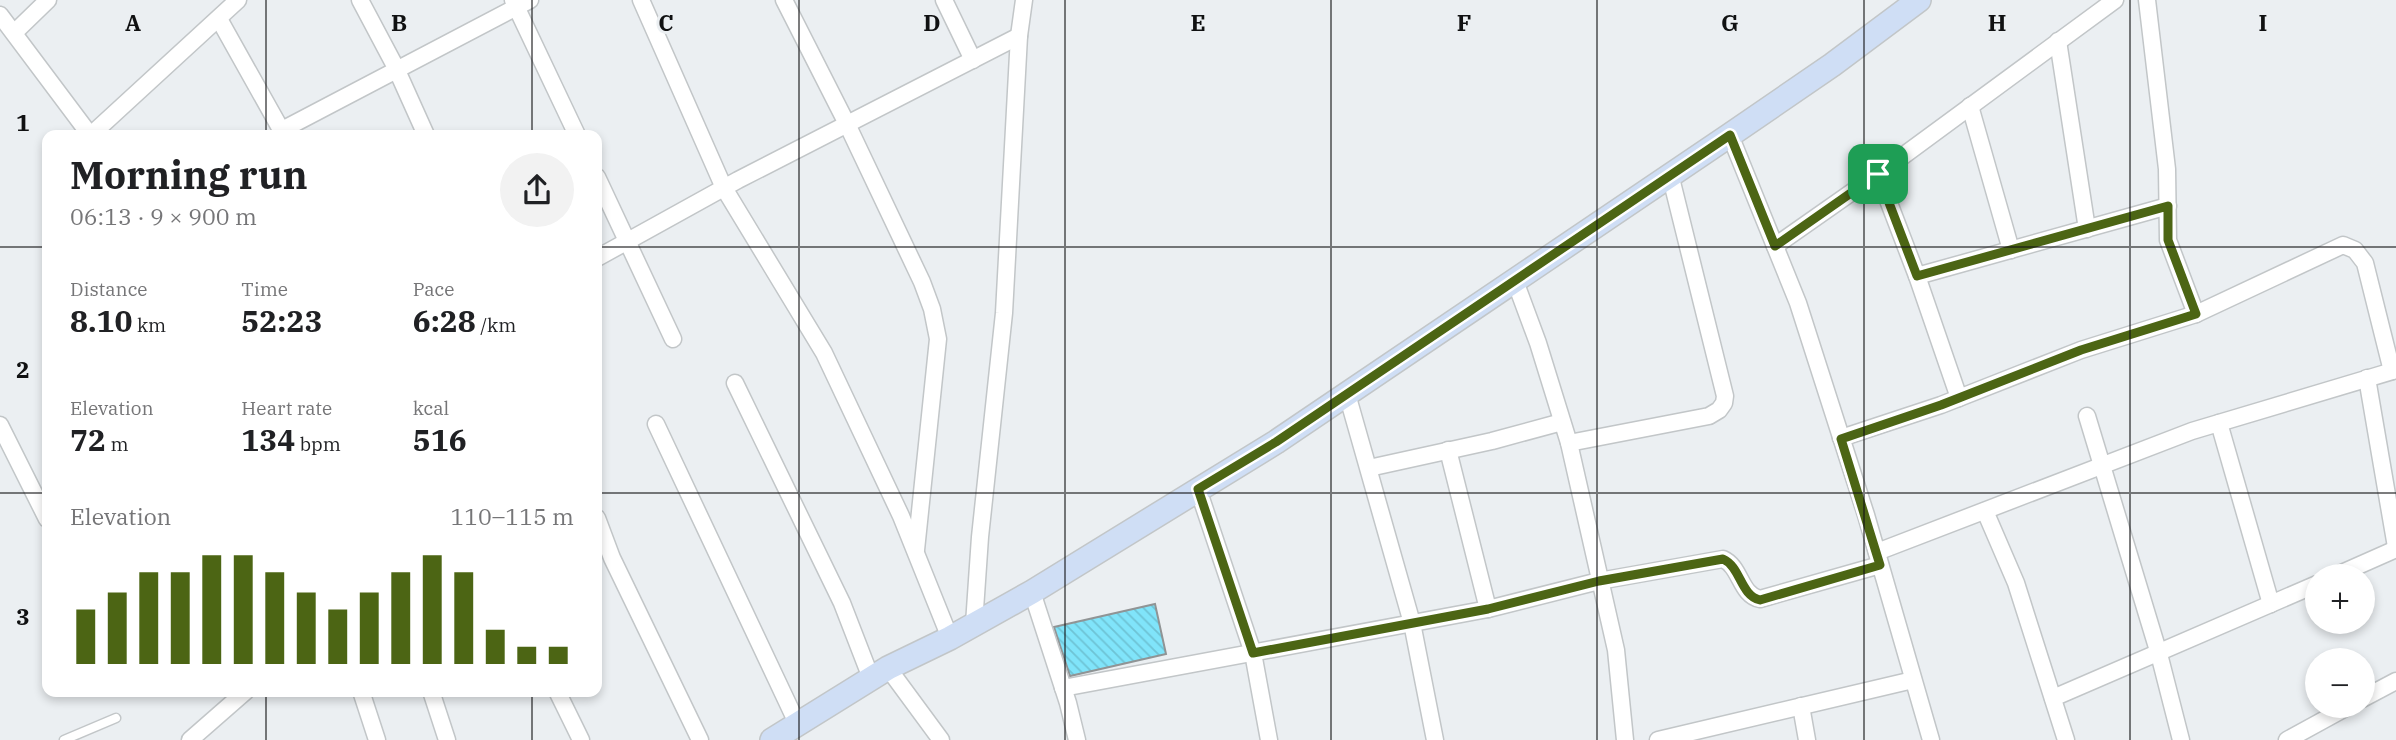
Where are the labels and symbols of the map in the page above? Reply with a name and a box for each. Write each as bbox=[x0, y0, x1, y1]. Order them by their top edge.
text: A bbox=[125, 7, 141, 37]
text: B bbox=[391, 7, 407, 37]
text: C bbox=[658, 7, 674, 37]
text: D bbox=[923, 7, 941, 37]
text: E bbox=[1190, 7, 1206, 37]
text: F bbox=[1457, 7, 1471, 37]
text: G bbox=[1721, 7, 1739, 37]
text: H bbox=[1988, 7, 2006, 37]
text: I bbox=[2259, 7, 2267, 37]
text: 1 bbox=[16, 107, 30, 137]
pin bbox=[1848, 144, 1908, 204]
text: 2 bbox=[16, 354, 30, 384]
text: 3 bbox=[16, 601, 30, 631]

